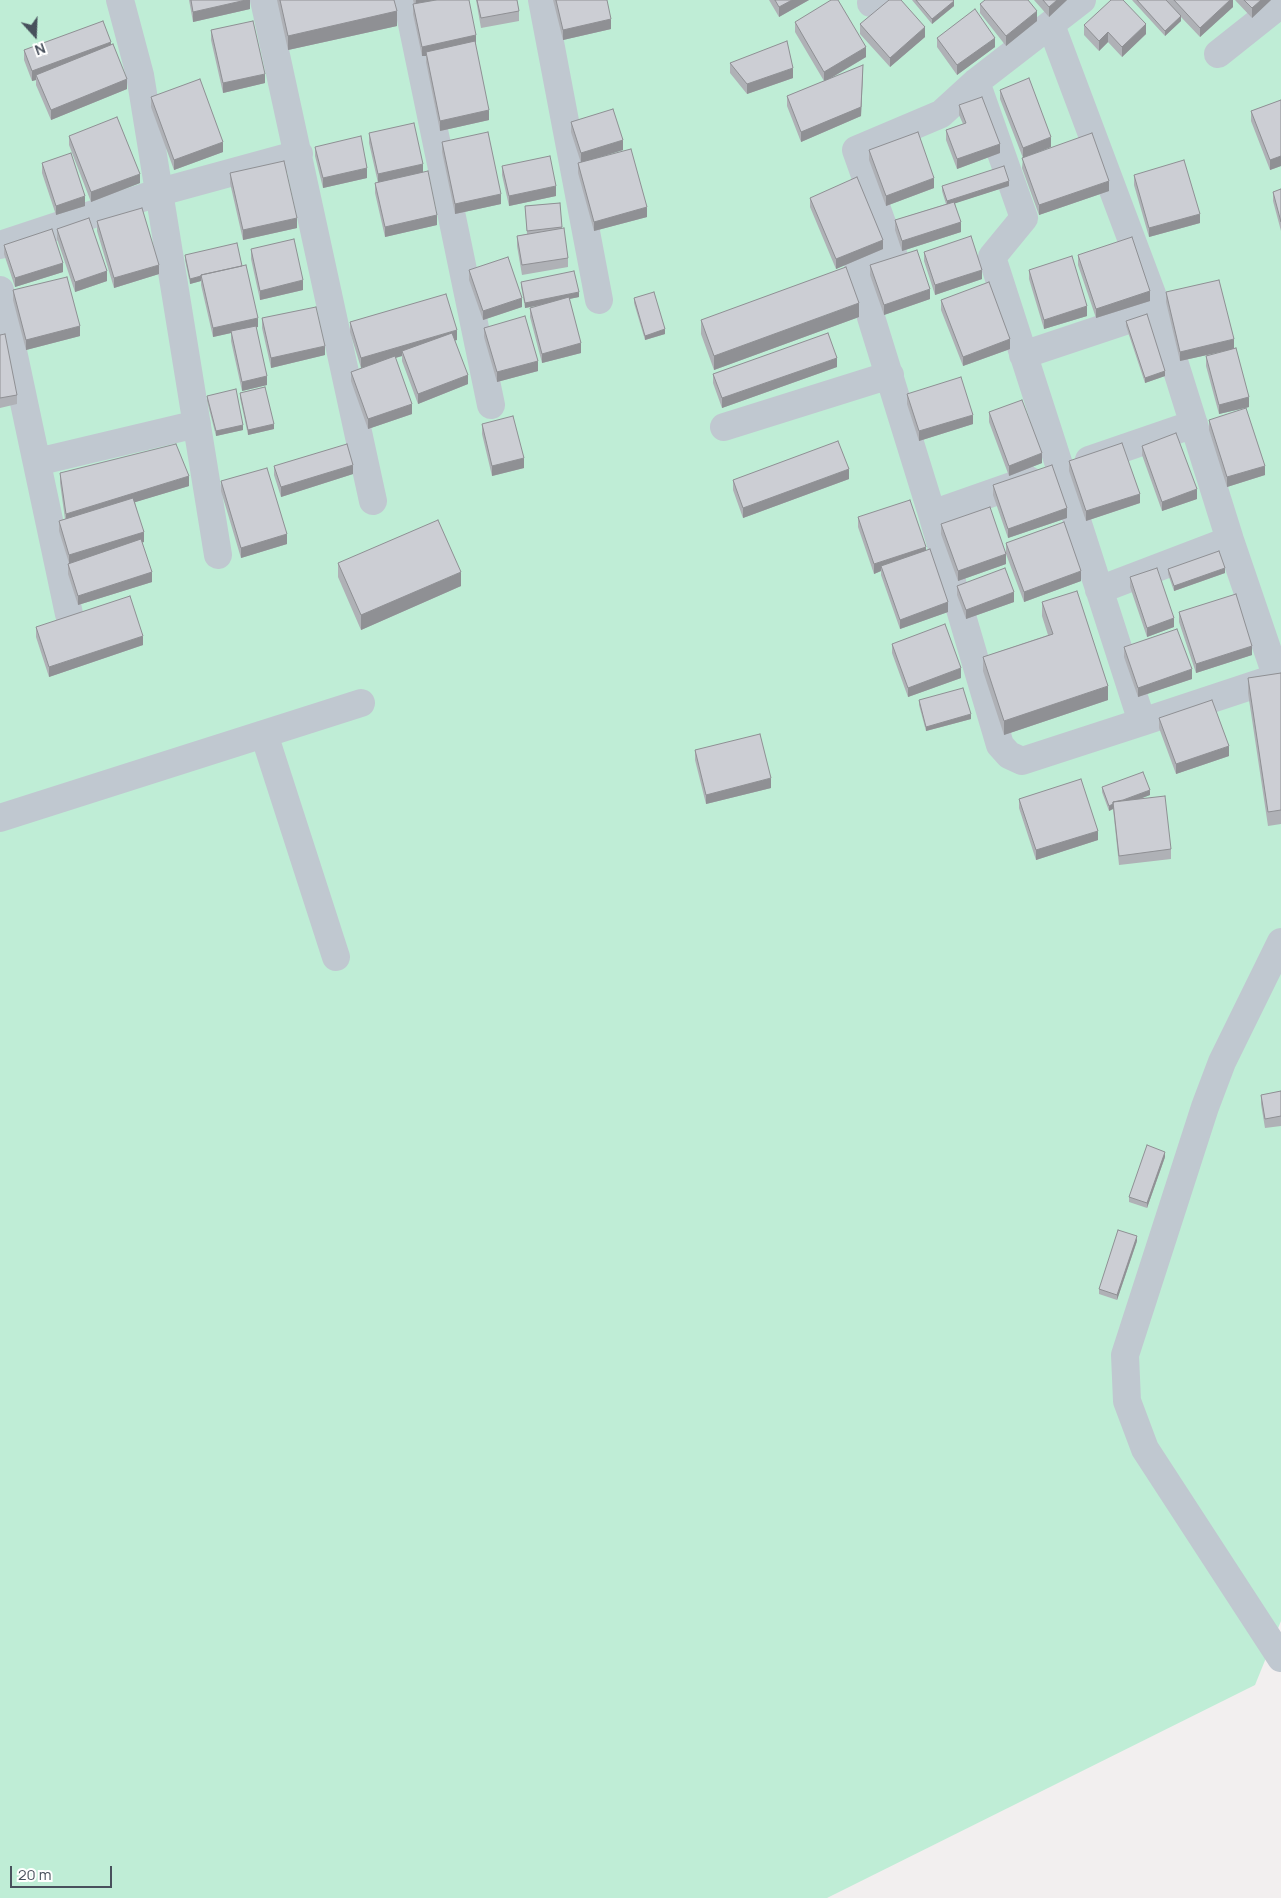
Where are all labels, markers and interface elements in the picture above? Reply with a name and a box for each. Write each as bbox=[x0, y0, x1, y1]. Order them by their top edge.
north arrow bbox=[10, 10, 60, 60]
text: N bbox=[32, 39, 48, 60]
scale bar bbox=[12, 1856, 115, 1888]
text: 20 m bbox=[18, 1864, 51, 1885]

